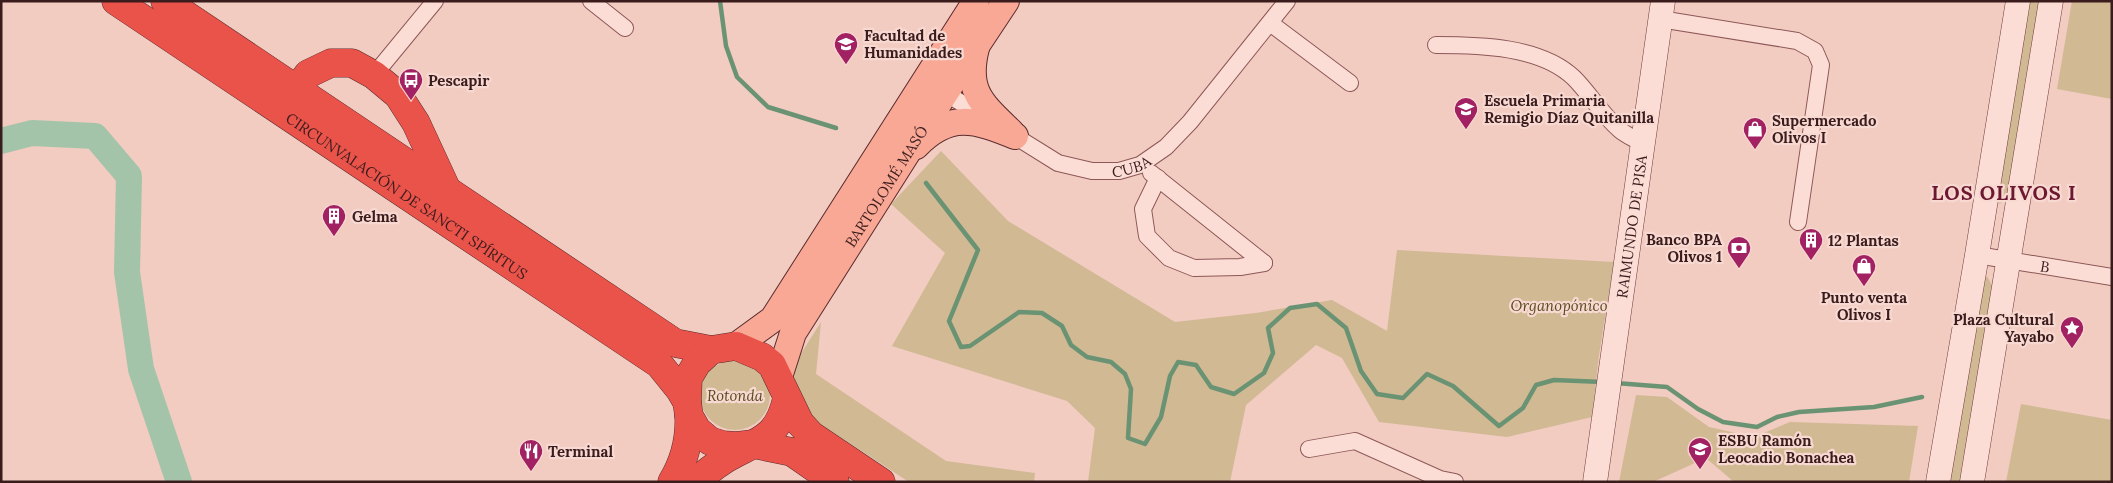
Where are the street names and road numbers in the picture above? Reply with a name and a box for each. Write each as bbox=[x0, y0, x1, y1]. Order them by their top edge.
street label: CIRCUNVALACIÓN DE SANCTI SPÍRITUS bbox=[283, 108, 531, 283]
street label: BARTOLOMÉ MASÓ bbox=[841, 122, 932, 250]
street label: CUBA bbox=[1112, 151, 1155, 181]
street label: RAIMUNDO DE PISA bbox=[1612, 153, 1651, 299]
street label: B bbox=[2039, 256, 2051, 276]

